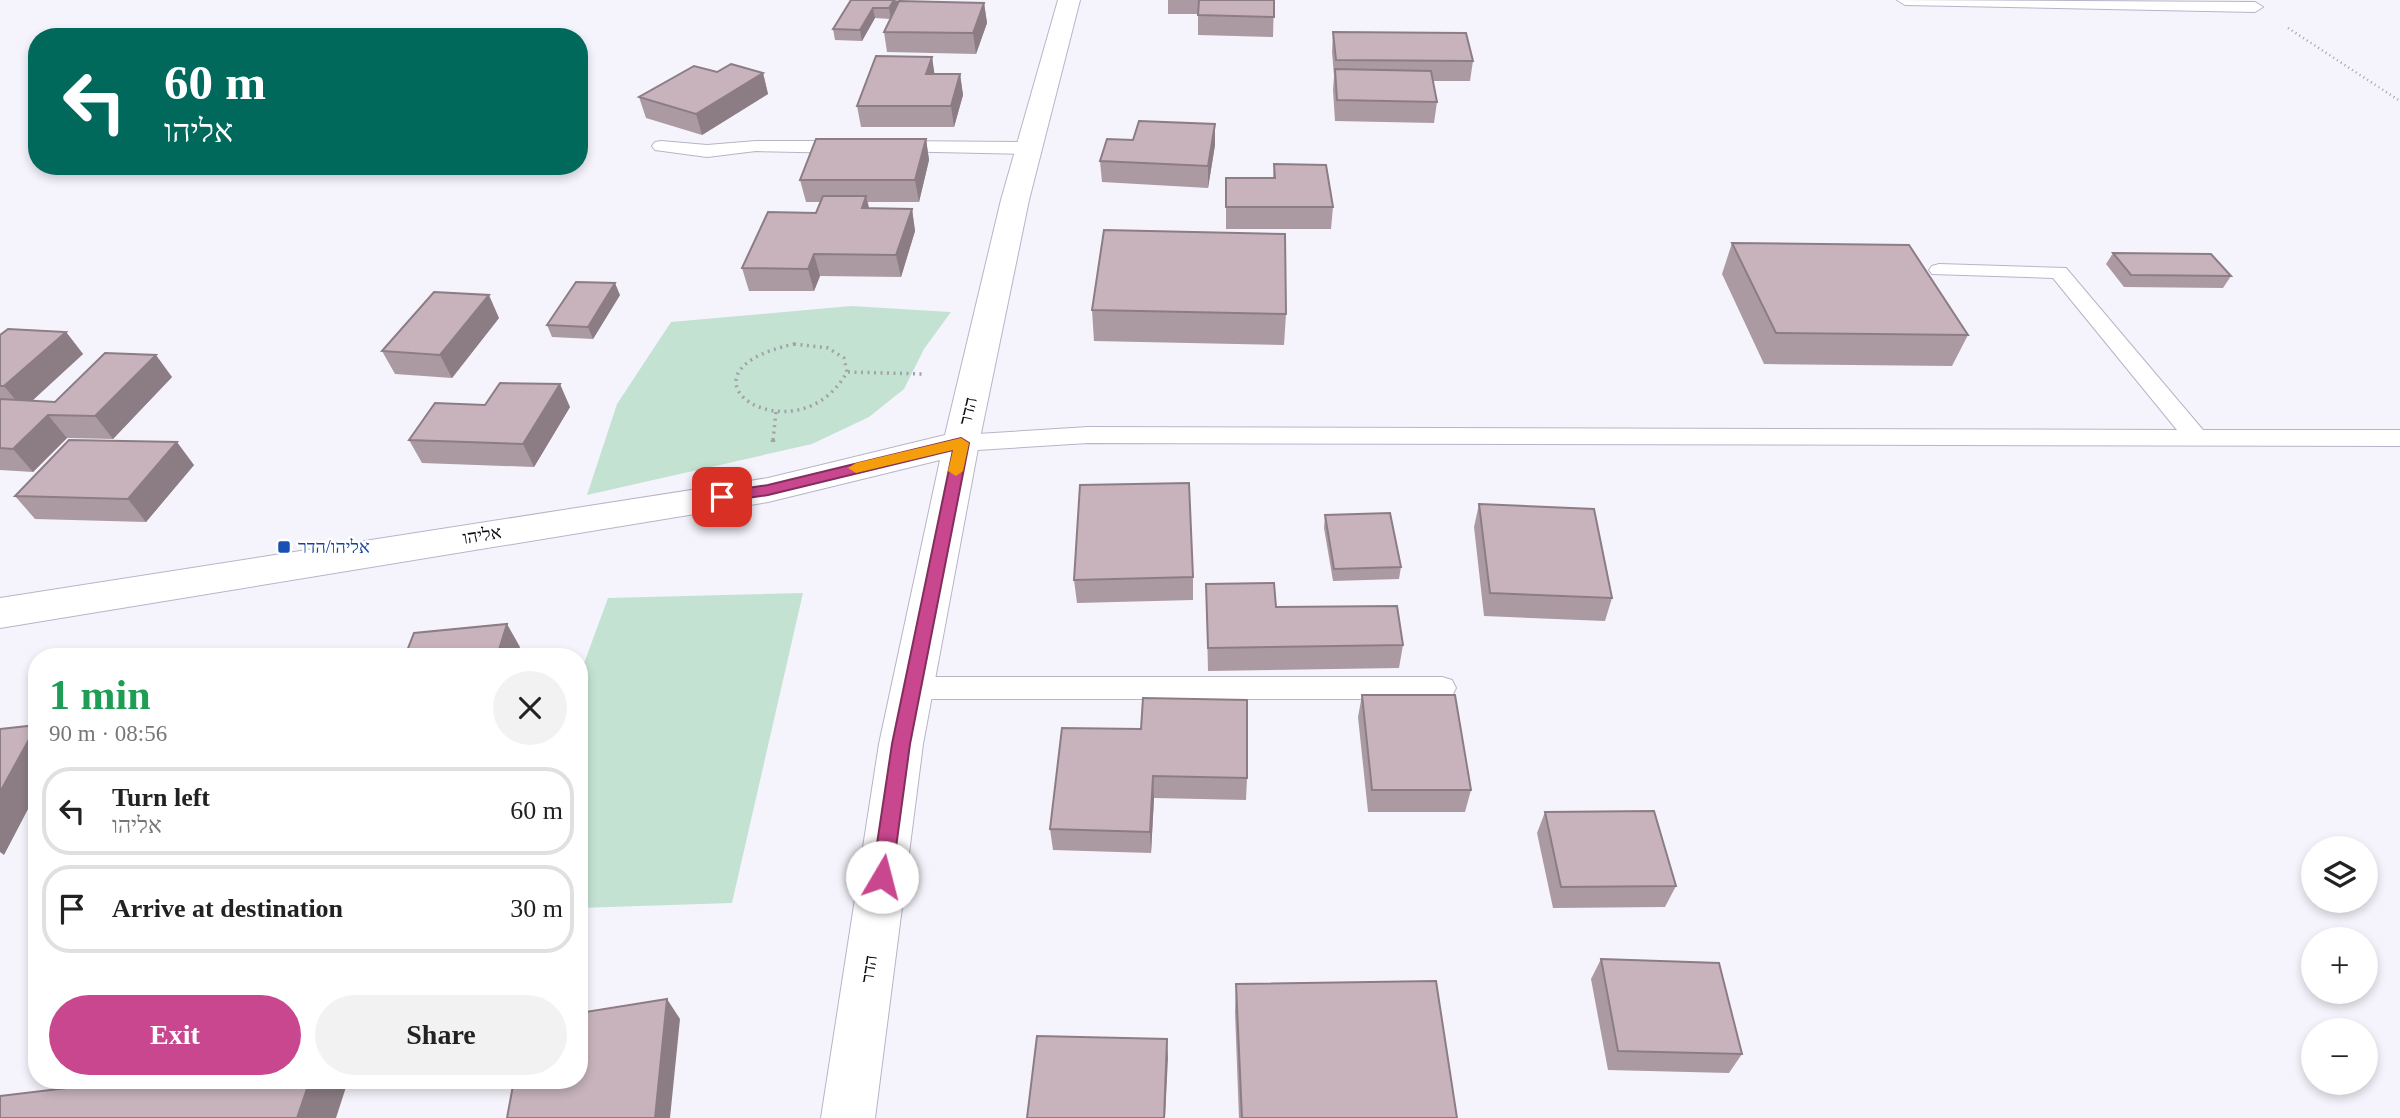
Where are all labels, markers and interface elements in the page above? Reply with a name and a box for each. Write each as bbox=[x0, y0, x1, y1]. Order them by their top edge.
text: 60 m bbox=[164, 55, 266, 110]
icon: left bbox=[49, 56, 140, 147]
text: אליהו bbox=[164, 113, 233, 149]
street label: הדר bbox=[955, 395, 981, 427]
pin bbox=[692, 467, 752, 527]
icon: arrive bbox=[703, 478, 741, 516]
street label: אליהו bbox=[461, 522, 503, 548]
place label: אליהו/הדר bbox=[298, 537, 370, 557]
marker: אליהו/הדר bbox=[276, 539, 292, 555]
button: close bbox=[493, 671, 567, 745]
text: 1 min bbox=[49, 672, 151, 718]
text: 90 m · 08:56 bbox=[49, 721, 167, 746]
text: Turn left bbox=[112, 783, 210, 812]
icon: left bbox=[53, 792, 91, 830]
text: 60 m bbox=[510, 796, 563, 825]
text: אליהו bbox=[112, 813, 162, 838]
map controls bbox=[2301, 836, 2378, 1095]
button: layers bbox=[2301, 836, 2378, 913]
position arrow bbox=[845, 840, 919, 914]
icon: arrive bbox=[53, 890, 91, 928]
text: Arrive at destination bbox=[112, 894, 343, 923]
text: 30 m bbox=[510, 894, 563, 923]
button: + bbox=[2301, 927, 2378, 1004]
street label: הדר bbox=[857, 954, 881, 984]
button: Exit bbox=[49, 995, 301, 1075]
button: Share bbox=[315, 995, 567, 1075]
button: − bbox=[2301, 1018, 2378, 1095]

